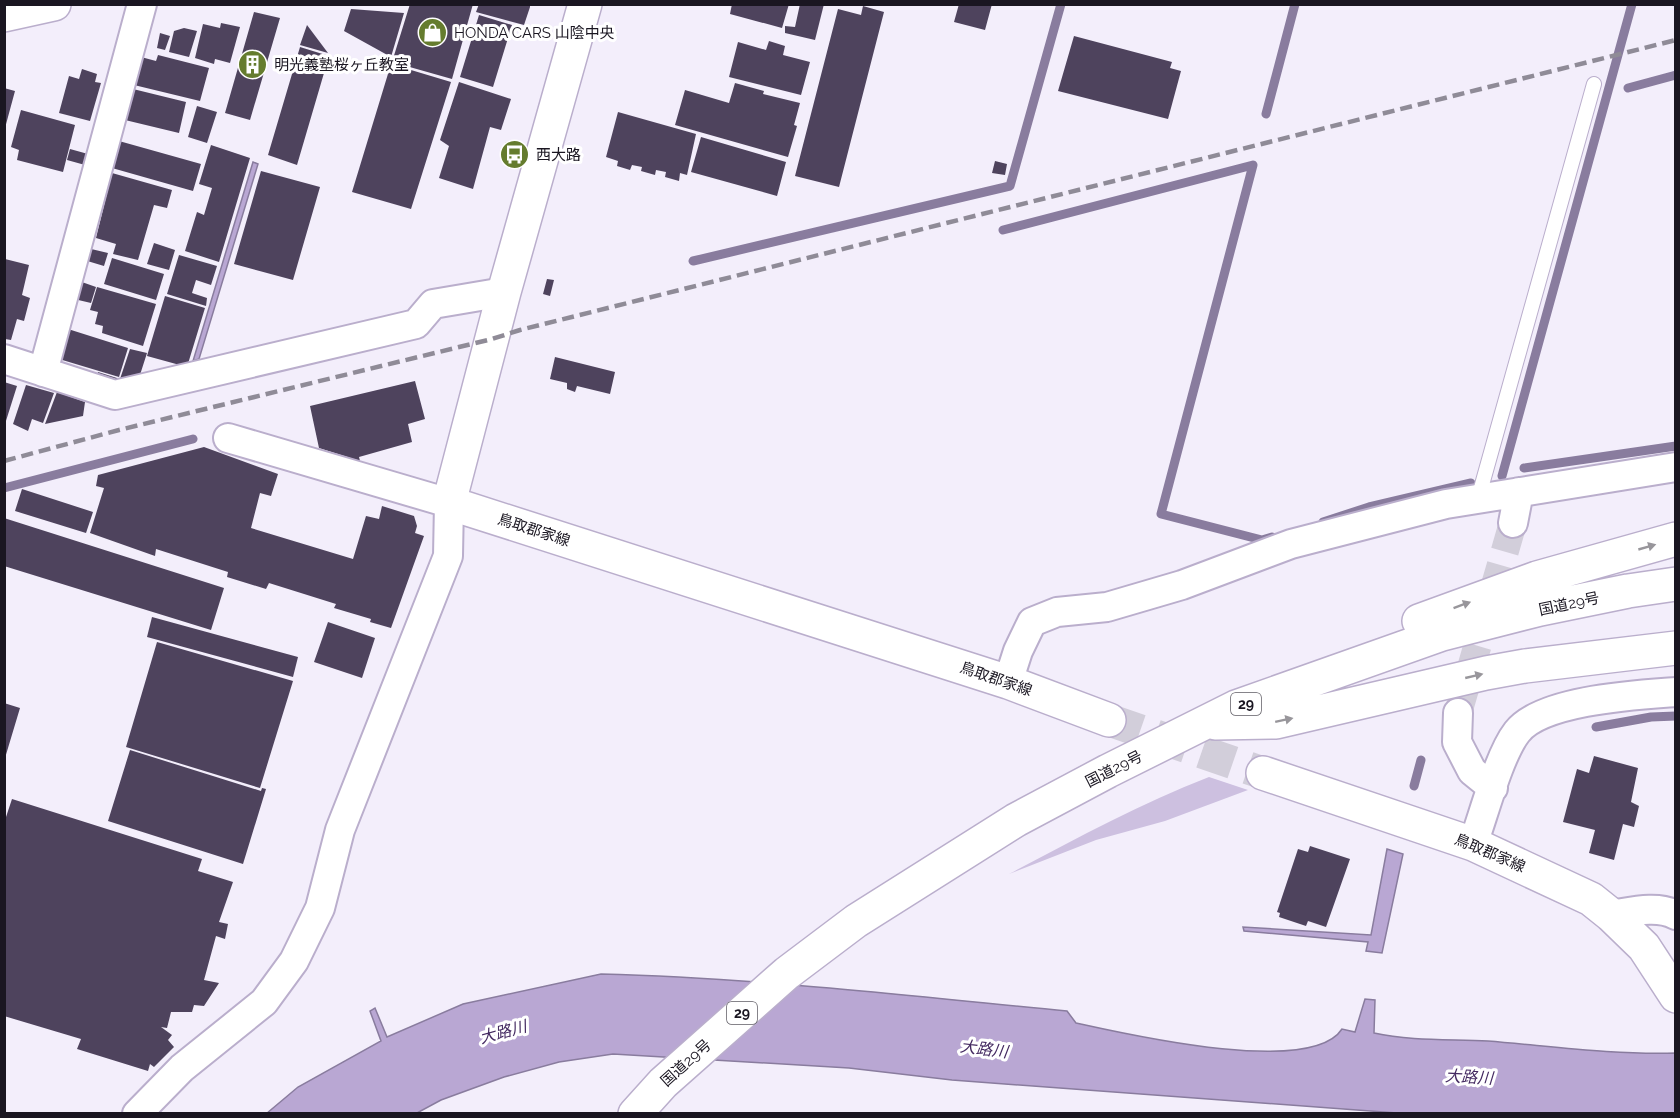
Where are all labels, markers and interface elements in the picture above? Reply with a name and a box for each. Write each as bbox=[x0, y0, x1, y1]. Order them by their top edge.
shop icon: HONDA CARS 山陰中央 bbox=[417, 17, 449, 49]
place label: HONDA CARS 山陰中央 bbox=[454, 24, 615, 42]
building icon: 明光義塾桜ヶ丘教室 bbox=[237, 49, 269, 81]
place label: 明光義塾桜ヶ丘教室 bbox=[274, 56, 409, 74]
bus stop icon: 西大路 bbox=[499, 139, 531, 171]
place label: 西大路 bbox=[536, 146, 581, 164]
street label: 鳥取郡家線 bbox=[496, 510, 572, 550]
one-way arrow bbox=[1638, 542, 1656, 551]
street label: 国道29号 bbox=[1537, 589, 1601, 619]
one-way arrow bbox=[1453, 600, 1471, 610]
street label: 鳥取郡家線 bbox=[958, 658, 1034, 700]
one-way arrow bbox=[1464, 670, 1483, 680]
road number: 29 bbox=[1231, 693, 1261, 715]
one-way arrow bbox=[1275, 715, 1294, 724]
street label: 国道29号 bbox=[1082, 747, 1146, 791]
street label: 鳥取郡家線 bbox=[1452, 830, 1528, 876]
road number: 29 bbox=[727, 1002, 757, 1024]
water label: 大路川 bbox=[477, 1016, 531, 1047]
street label: 国道29号 bbox=[657, 1036, 715, 1090]
water label: 大路川 bbox=[959, 1037, 1011, 1062]
water label: 大路川 bbox=[1445, 1066, 1495, 1088]

